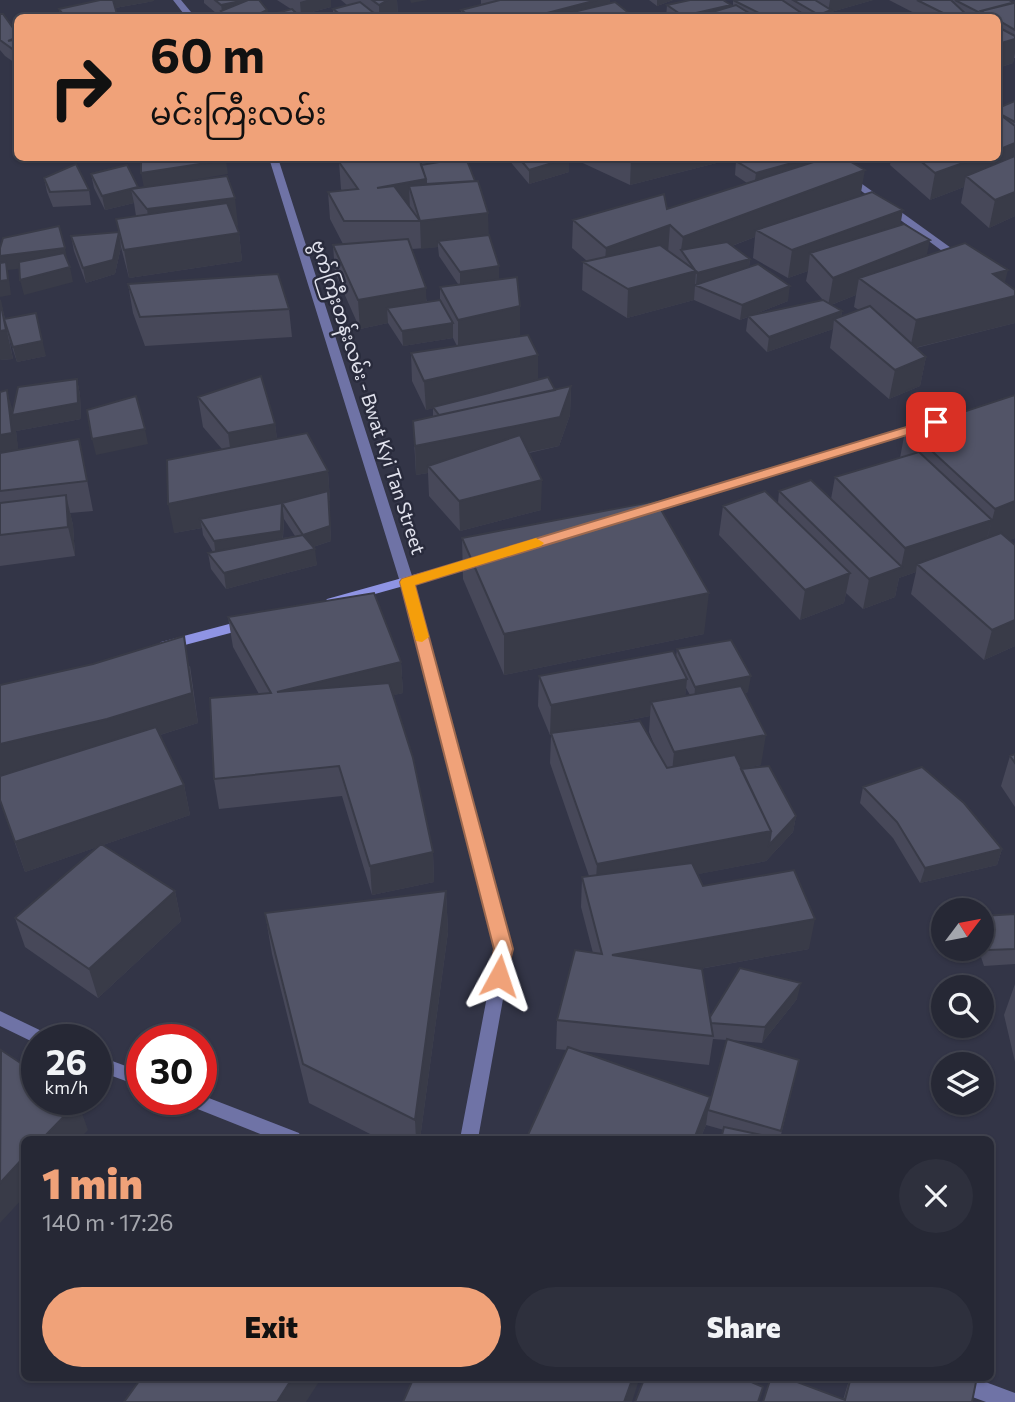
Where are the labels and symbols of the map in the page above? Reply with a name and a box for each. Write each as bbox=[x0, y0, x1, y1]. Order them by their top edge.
street label: ဗွက်ကြီးတန်းလမ်း - Bwat Kyi Tan Street bbox=[302, 236, 433, 559]
pin bbox=[906, 392, 966, 452]
north arrow bbox=[931, 898, 994, 961]
position arrow bbox=[462, 939, 536, 1013]
speed limit sign: 30 bbox=[126, 1024, 217, 1115]

